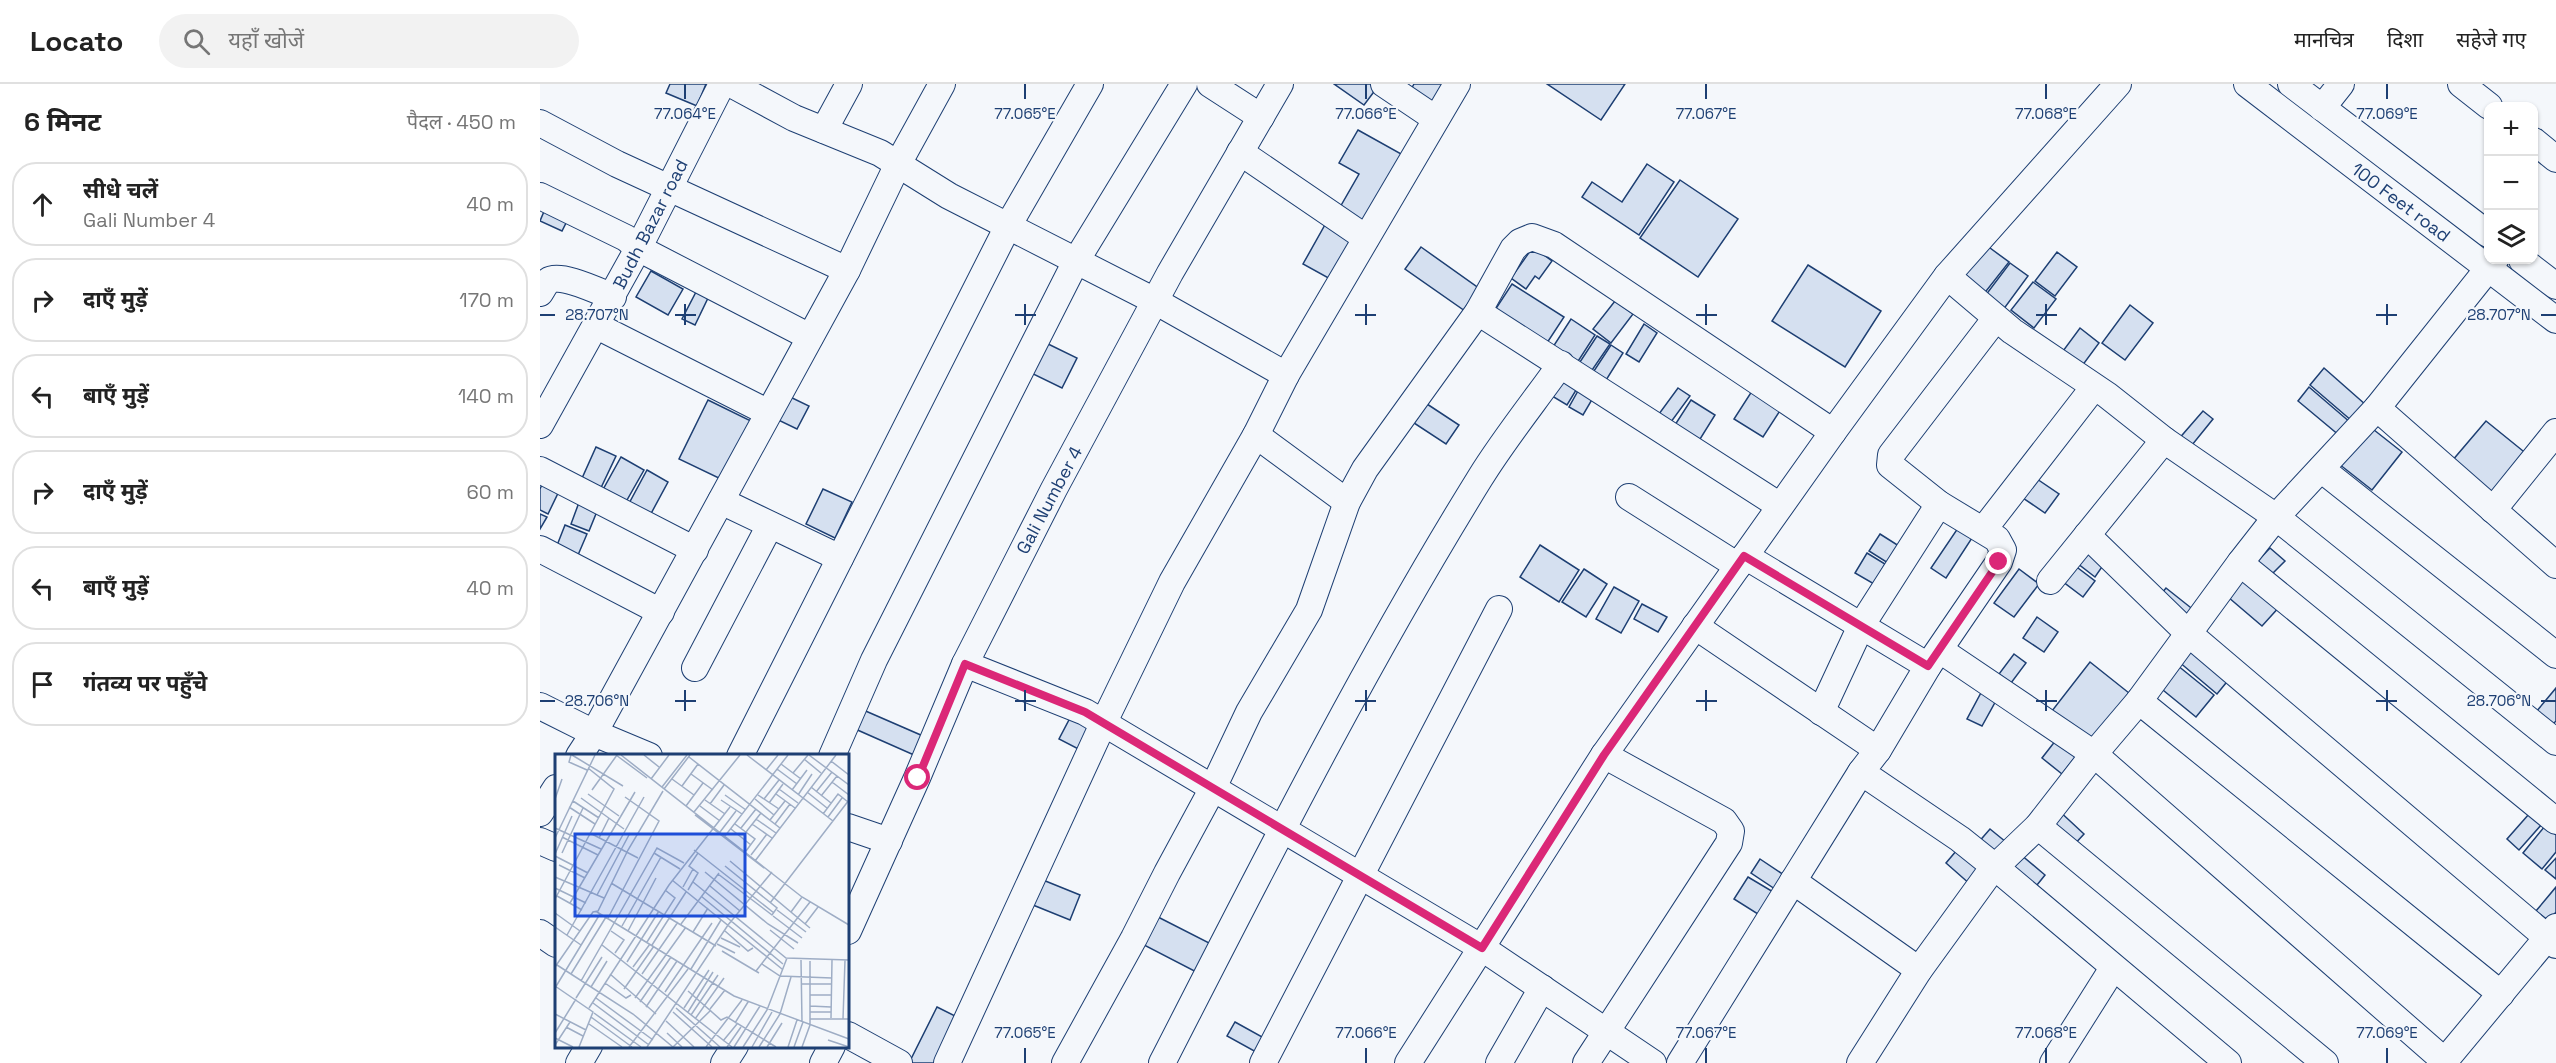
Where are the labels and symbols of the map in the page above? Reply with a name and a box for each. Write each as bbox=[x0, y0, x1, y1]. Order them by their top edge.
text: 77.064°E bbox=[654, 104, 716, 123]
text: 77.065°E bbox=[994, 104, 1056, 123]
text: 77.066°E bbox=[1335, 104, 1397, 123]
text: 77.067°E bbox=[1676, 104, 1736, 123]
text: 77.068°E bbox=[2015, 104, 2077, 123]
text: 77.069°E bbox=[2356, 104, 2418, 123]
street label: Budh Bazar road bbox=[607, 155, 693, 293]
street label: 100 Feet road bbox=[2347, 157, 2455, 247]
text: 28.707°N bbox=[565, 305, 629, 324]
text: 28.707°N bbox=[2467, 305, 2531, 324]
street label: Gali Number 4 bbox=[1011, 442, 1087, 558]
route end bbox=[1985, 548, 2011, 574]
text: 28.706°N bbox=[565, 691, 629, 710]
text: 28.706°N bbox=[2467, 691, 2531, 710]
inset map bbox=[555, 754, 849, 1048]
route start bbox=[904, 764, 930, 790]
text: 77.065°E bbox=[994, 1023, 1056, 1042]
text: 77.066°E bbox=[1335, 1023, 1397, 1042]
text: 77.067°E bbox=[1676, 1023, 1736, 1042]
text: 77.068°E bbox=[2015, 1023, 2077, 1042]
text: 77.069°E bbox=[2356, 1023, 2418, 1042]

